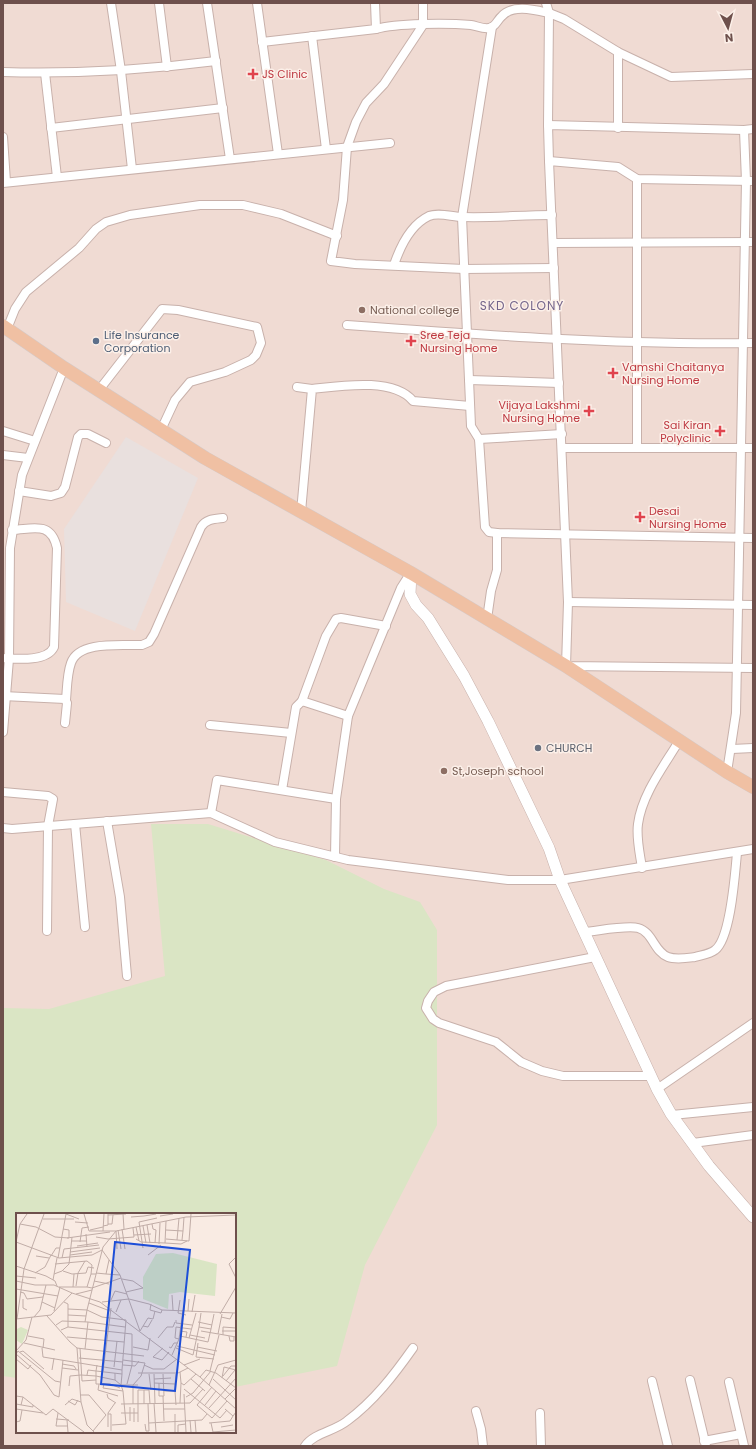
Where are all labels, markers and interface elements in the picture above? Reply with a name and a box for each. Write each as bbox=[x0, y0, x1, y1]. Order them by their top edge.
north arrow bbox=[708, 8, 748, 48]
text: N bbox=[724, 30, 734, 46]
place label: JS Clinic bbox=[262, 66, 308, 82]
marker: JS Clinic bbox=[247, 68, 259, 80]
district label: SKD COLONY bbox=[480, 297, 564, 314]
place label: National college bbox=[370, 302, 459, 318]
marker: National college bbox=[357, 305, 367, 315]
place label: Life Insurance Corporation bbox=[104, 327, 180, 356]
place label: Sree Teja Nursing Home bbox=[420, 327, 498, 356]
marker: Sree Teja Nursing Home bbox=[405, 335, 417, 347]
marker: Life Insurance Corporation bbox=[91, 336, 101, 346]
place label: Vamshi Chaitanya Nursing Home bbox=[622, 359, 724, 388]
marker: Vamshi Chaitanya Nursing Home bbox=[607, 367, 619, 379]
place label: Vijaya Lakshmi Nursing Home bbox=[498, 397, 580, 426]
marker: Vijaya Lakshmi Nursing Home bbox=[583, 405, 595, 417]
place label: Sai Kiran Polyclinic bbox=[660, 417, 711, 446]
marker: Sai Kiran Polyclinic bbox=[714, 425, 726, 437]
place label: Desai Nursing Home bbox=[649, 503, 727, 532]
marker: Desai Nursing Home bbox=[634, 511, 646, 523]
place label: CHURCH bbox=[546, 740, 592, 756]
marker: CHURCH bbox=[533, 743, 543, 753]
place label: St,Joseph school bbox=[452, 763, 544, 779]
marker: St,Joseph school bbox=[439, 766, 449, 776]
inset map bbox=[16, 1213, 236, 1433]

